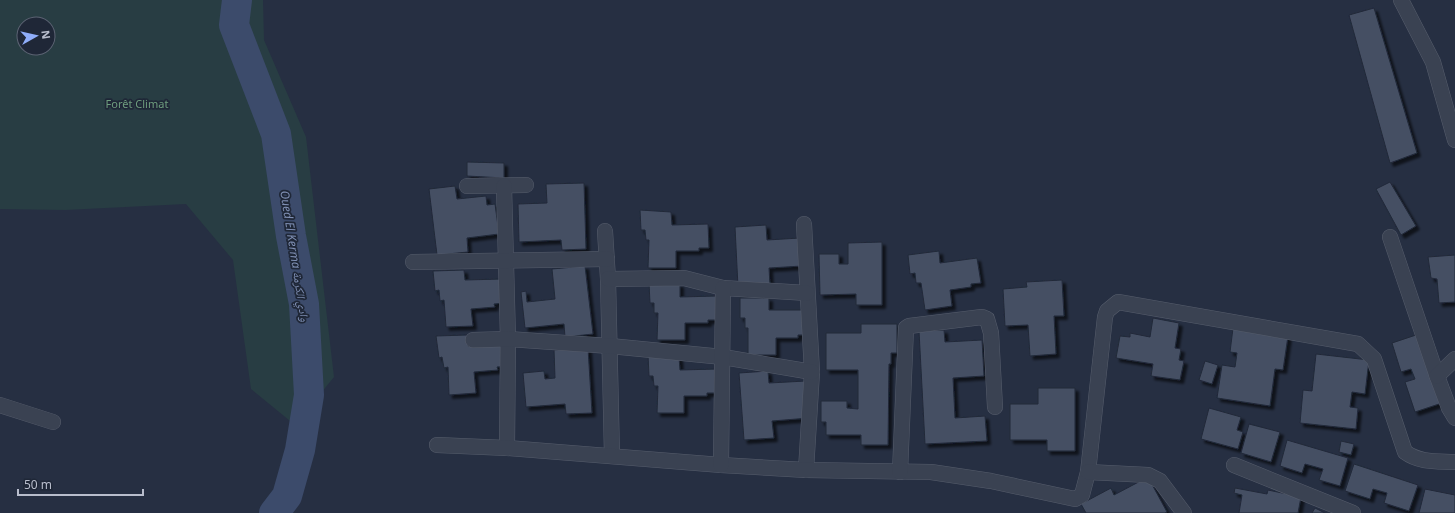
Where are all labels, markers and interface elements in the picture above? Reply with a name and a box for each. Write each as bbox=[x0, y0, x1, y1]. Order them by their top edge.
north arrow bbox=[16, 16, 56, 56]
text: N bbox=[38, 29, 54, 40]
park label: Forêt Climat bbox=[106, 96, 168, 111]
water label: Oued El Kerma وادي الكرمة bbox=[274, 189, 314, 324]
scale bar bbox=[18, 471, 143, 497]
text: 50 m bbox=[24, 476, 52, 493]

